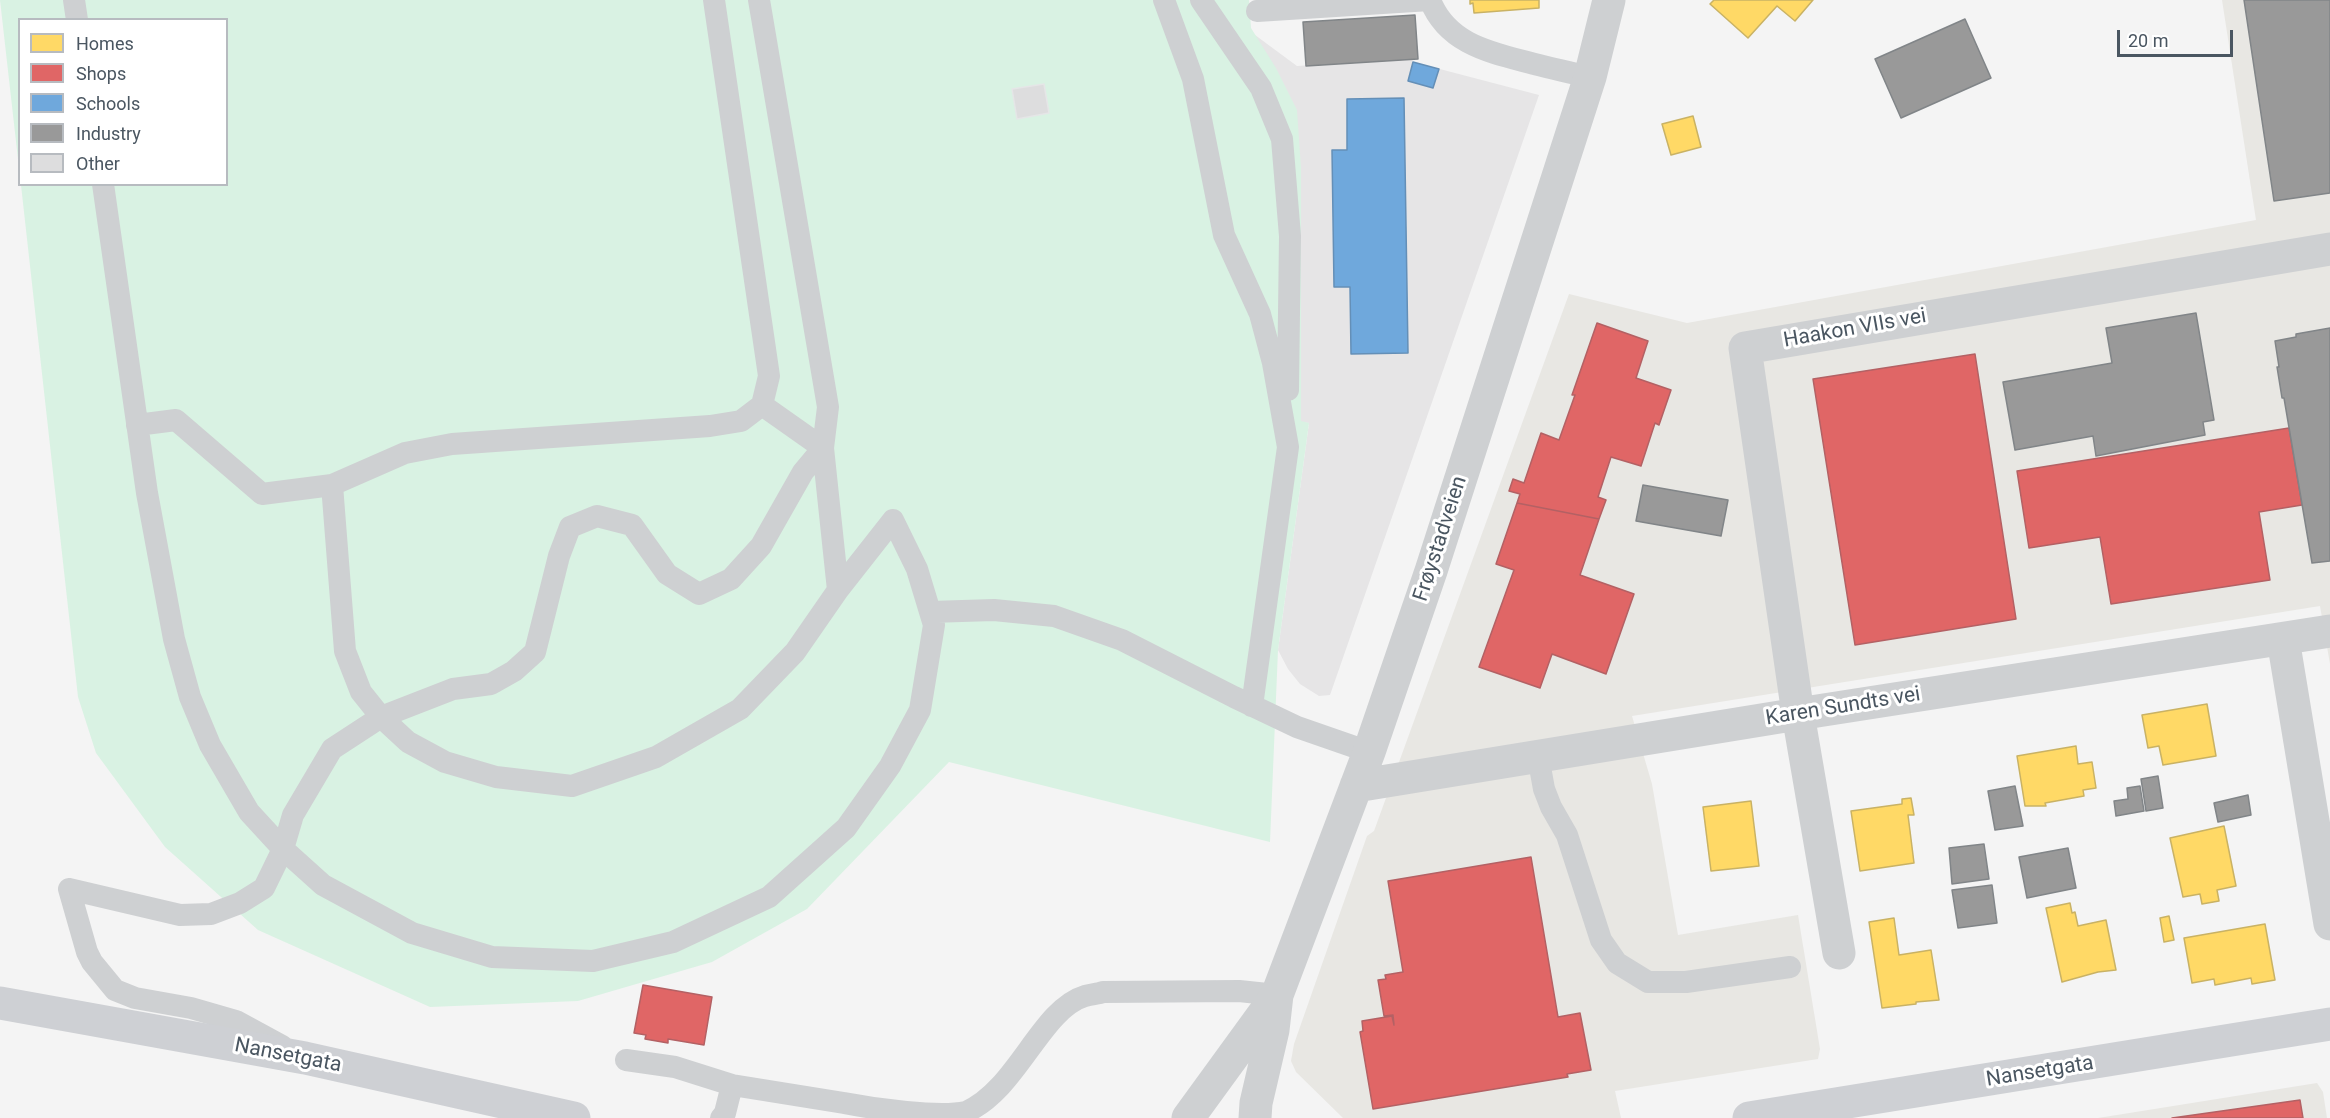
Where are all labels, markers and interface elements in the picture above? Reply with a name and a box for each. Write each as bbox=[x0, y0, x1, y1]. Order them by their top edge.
legend bbox=[18, 18, 228, 186]
scale bar bbox=[2120, 18, 2236, 56]
text: 20 m bbox=[2128, 30, 2168, 51]
text: Homes bbox=[76, 33, 134, 54]
text: Shops bbox=[76, 63, 126, 84]
text: Schools bbox=[76, 93, 140, 114]
text: Industry bbox=[76, 123, 141, 144]
text: Other bbox=[76, 153, 120, 174]
street label: Haakon VIIs vei bbox=[1782, 304, 1928, 354]
street label: Frøystadveien bbox=[1409, 473, 1473, 605]
street label: Karen Sundts vei bbox=[1764, 682, 1922, 732]
street label: Nansetgata bbox=[232, 1033, 344, 1079]
street label: Nansetgata bbox=[1985, 1051, 2095, 1093]

